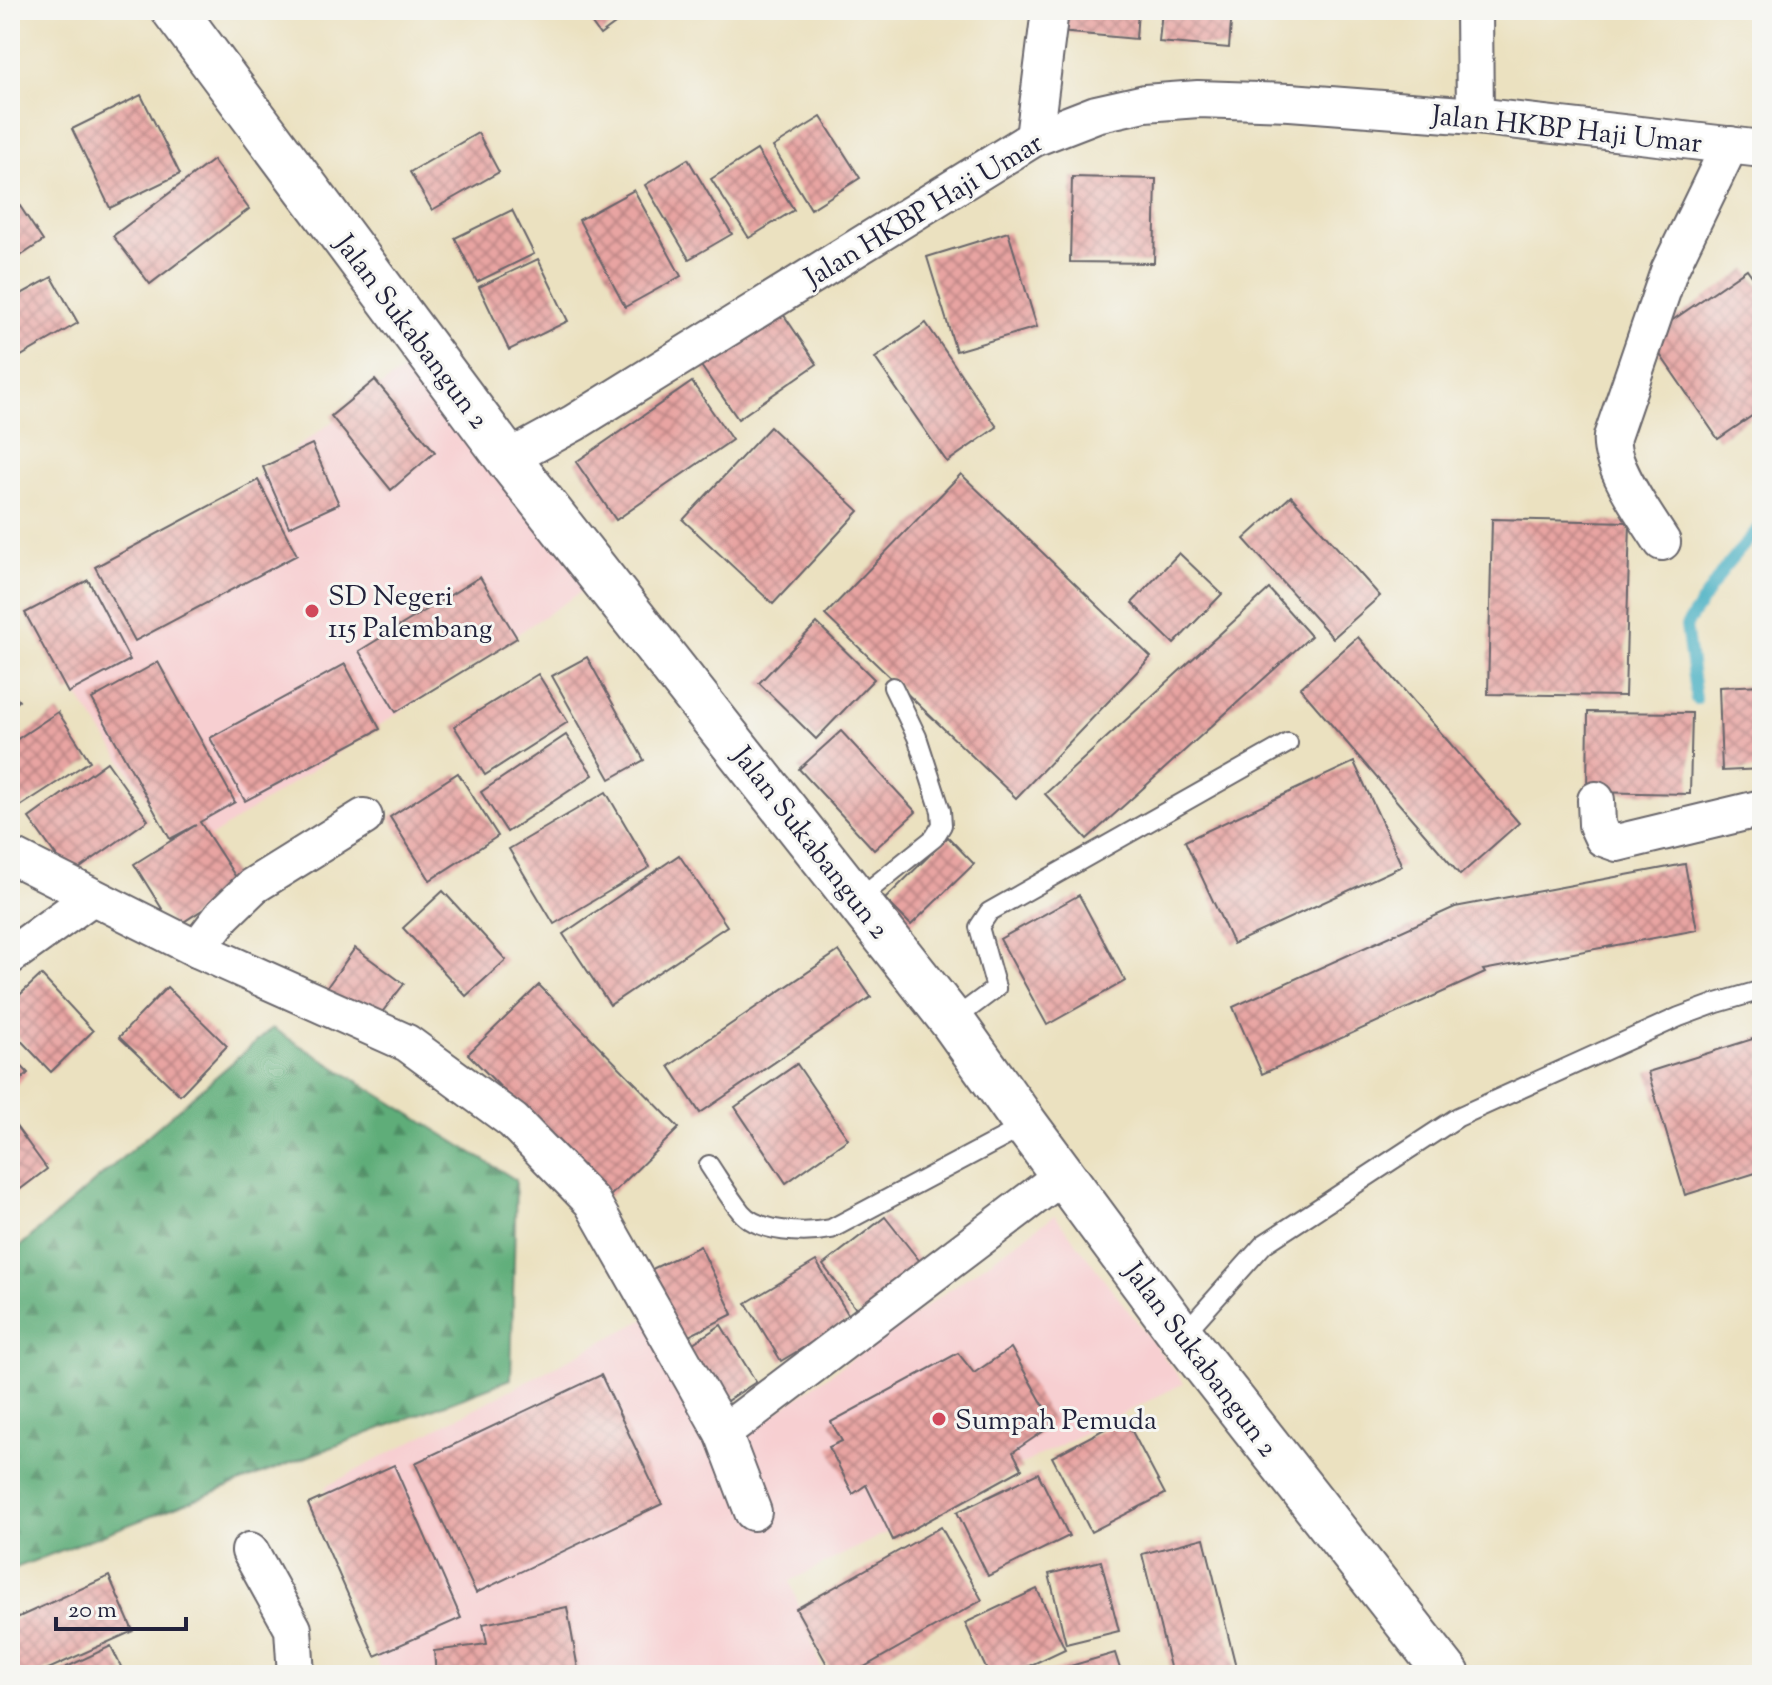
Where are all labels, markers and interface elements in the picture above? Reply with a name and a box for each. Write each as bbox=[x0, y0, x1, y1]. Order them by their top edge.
street label: Jalan HKBP Haji Umar bbox=[1428, 97, 1704, 165]
street label: Jalan HKBP Haji Umar bbox=[796, 124, 1052, 300]
street label: Jalan Sukabangun 2 bbox=[323, 225, 497, 439]
place label: SD Negeri 115 Palembang bbox=[328, 578, 493, 650]
marker: SD Negeri 115 Palembang bbox=[303, 602, 321, 620]
street label: Jalan Sukabangun 2 bbox=[720, 737, 898, 949]
street label: Jalan Sukabangun 2 bbox=[1112, 1253, 1286, 1467]
place label: Sumpah Pemuda bbox=[955, 1402, 1157, 1442]
marker: Sumpah Pemuda bbox=[930, 1410, 948, 1428]
scale bar bbox=[56, 1581, 186, 1631]
text: 20 m bbox=[68, 1594, 117, 1628]

